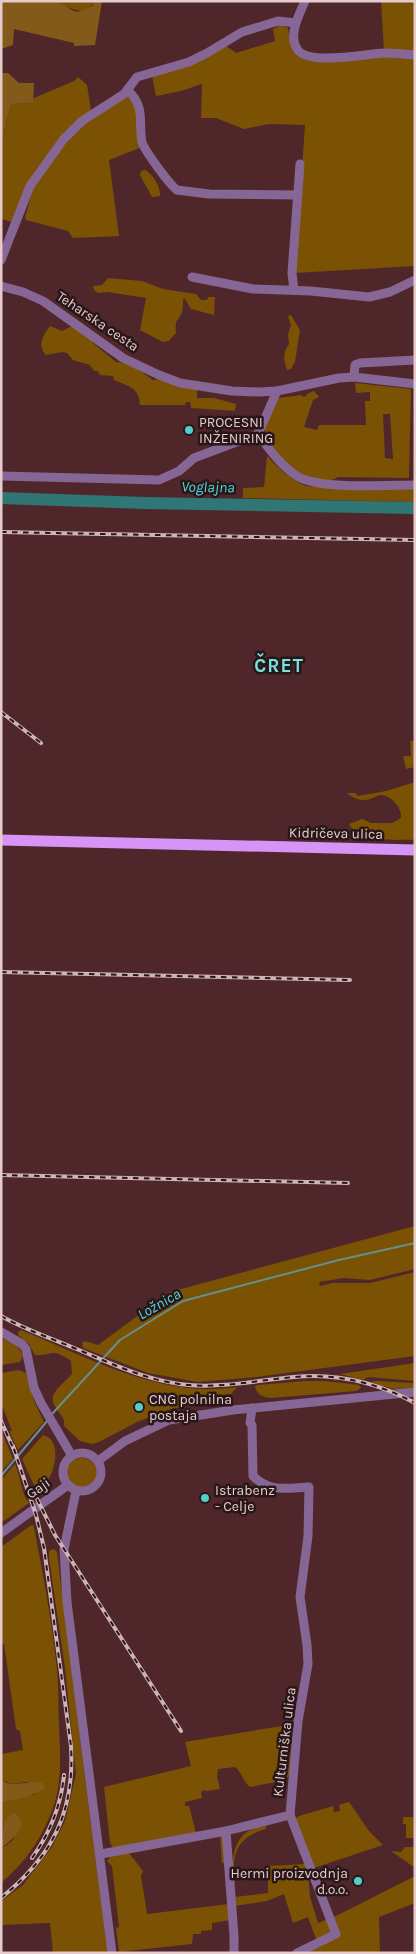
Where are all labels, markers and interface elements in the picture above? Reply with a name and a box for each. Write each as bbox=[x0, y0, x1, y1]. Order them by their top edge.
street label: Teharska cesta bbox=[53, 288, 142, 355]
place label: PROCESNI INŽENIRING bbox=[199, 414, 273, 447]
marker: PROCESNI INŽENIRING bbox=[183, 424, 195, 436]
water label: Voglajna bbox=[181, 478, 235, 496]
district label: ČRET bbox=[254, 652, 304, 677]
street label: Kidričeva ulica bbox=[289, 824, 383, 843]
water label: Ložnica bbox=[134, 1285, 184, 1323]
place label: CNG polnilna postaja bbox=[149, 1391, 232, 1424]
marker: CNG polnilna postaja bbox=[133, 1401, 145, 1413]
street label: Gaji bbox=[23, 1474, 54, 1503]
place label: Istrabenz - Celje bbox=[215, 1482, 275, 1515]
marker: Istrabenz - Celje bbox=[199, 1492, 211, 1504]
street label: Kulturniška ulica bbox=[269, 1686, 300, 1798]
place label: Hermi proizvodnja d.o.o. bbox=[231, 1865, 348, 1898]
marker: Hermi proizvodnja d.o.o. bbox=[352, 1875, 364, 1887]

